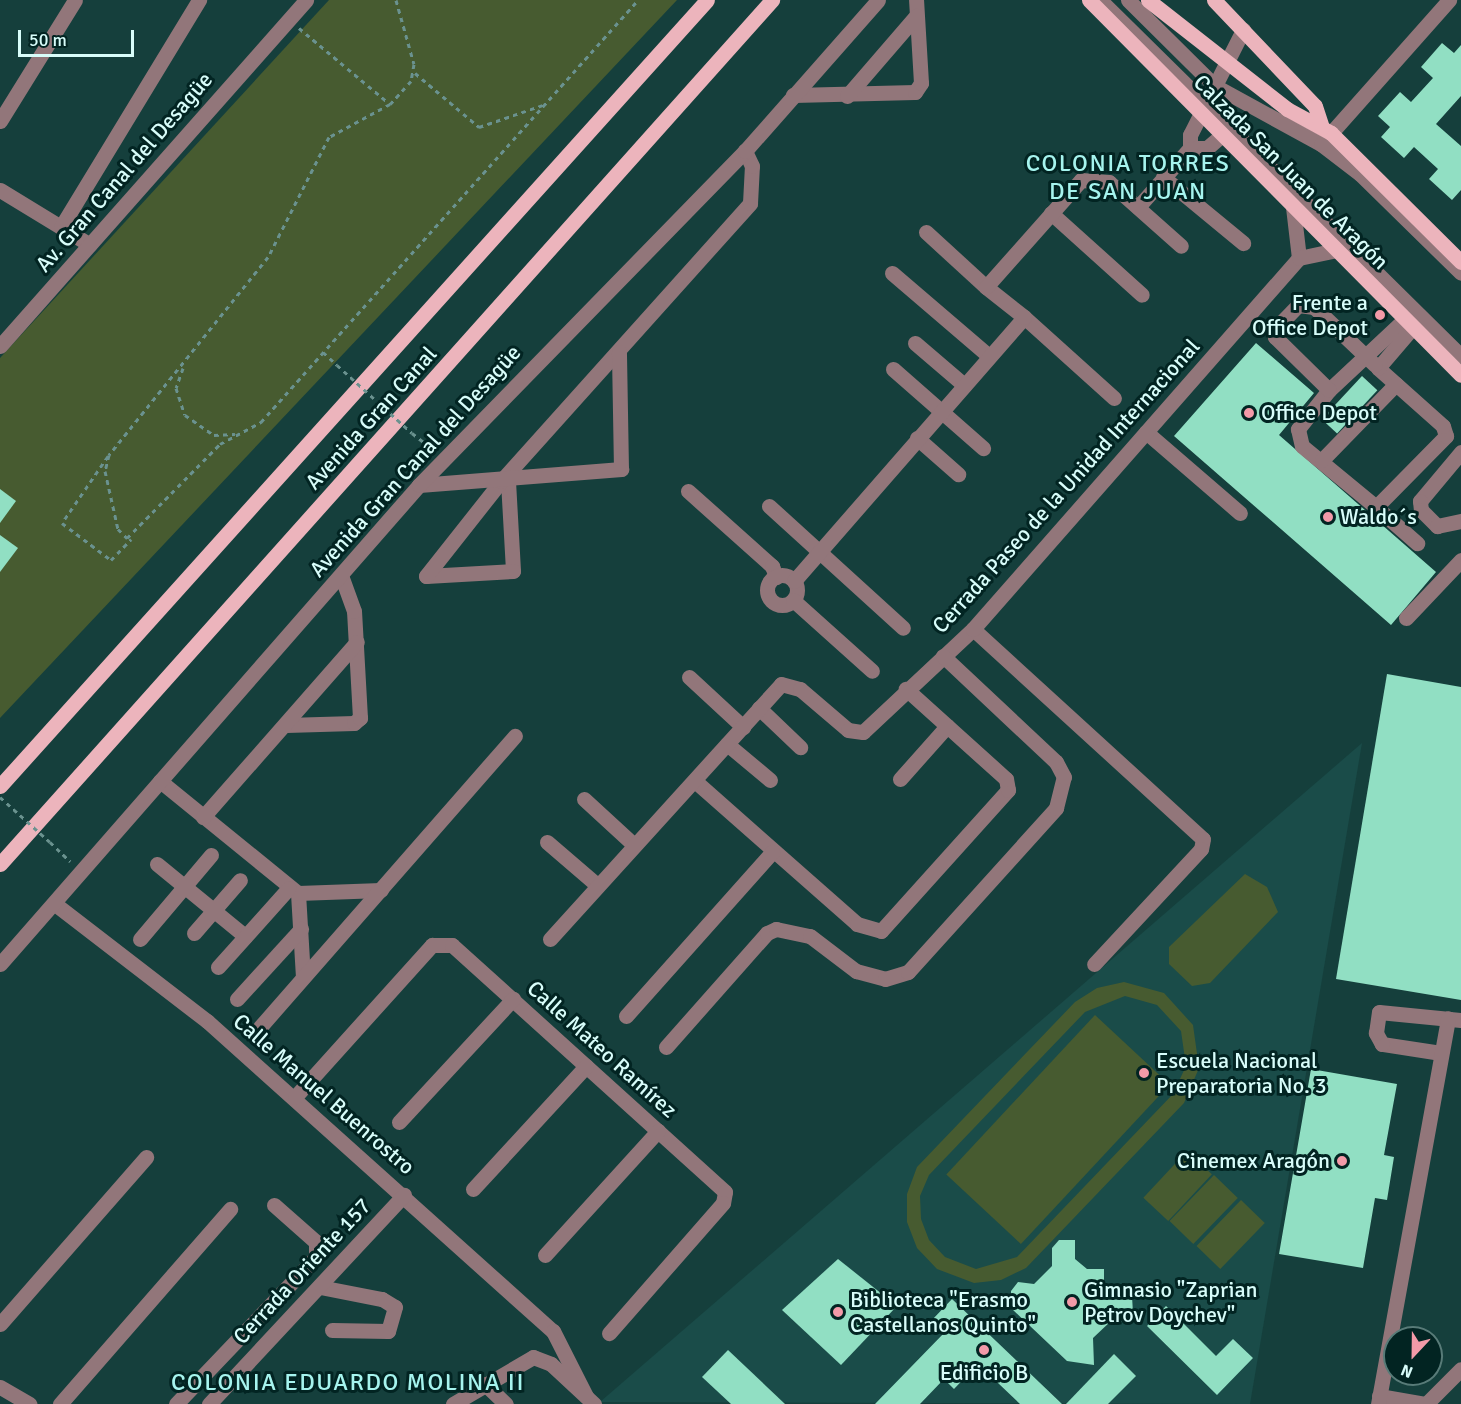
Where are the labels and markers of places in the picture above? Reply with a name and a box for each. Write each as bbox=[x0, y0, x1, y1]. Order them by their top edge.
place label: Frente a Office Depot bbox=[1252, 289, 1368, 340]
marker: Frente a Office Depot bbox=[1373, 308, 1387, 322]
place label: Office Depot bbox=[1261, 400, 1377, 426]
marker: Office Depot bbox=[1242, 406, 1256, 420]
place label: Waldo´s bbox=[1340, 504, 1417, 530]
marker: Waldo´s bbox=[1321, 510, 1335, 524]
place label: Escuela Nacional Preparatoria No. 3 bbox=[1156, 1047, 1327, 1098]
marker: Escuela Nacional Preparatoria No. 3 bbox=[1137, 1066, 1151, 1080]
place label: Cinemex Aragón bbox=[1177, 1148, 1330, 1174]
marker: Cinemex Aragón bbox=[1335, 1154, 1349, 1168]
place label: Gimnasio "Zaprian Petrov Doychev" bbox=[1084, 1276, 1258, 1328]
place label: Biblioteca "Erasmo Castellanos Quinto" bbox=[850, 1286, 1036, 1338]
marker: Gimnasio "Zaprian Petrov Doychev" bbox=[1065, 1295, 1079, 1309]
marker: Biblioteca "Erasmo Castellanos Quinto" bbox=[831, 1305, 845, 1319]
marker: Edificio B bbox=[977, 1343, 991, 1357]
place label: Edificio B bbox=[940, 1360, 1028, 1386]

